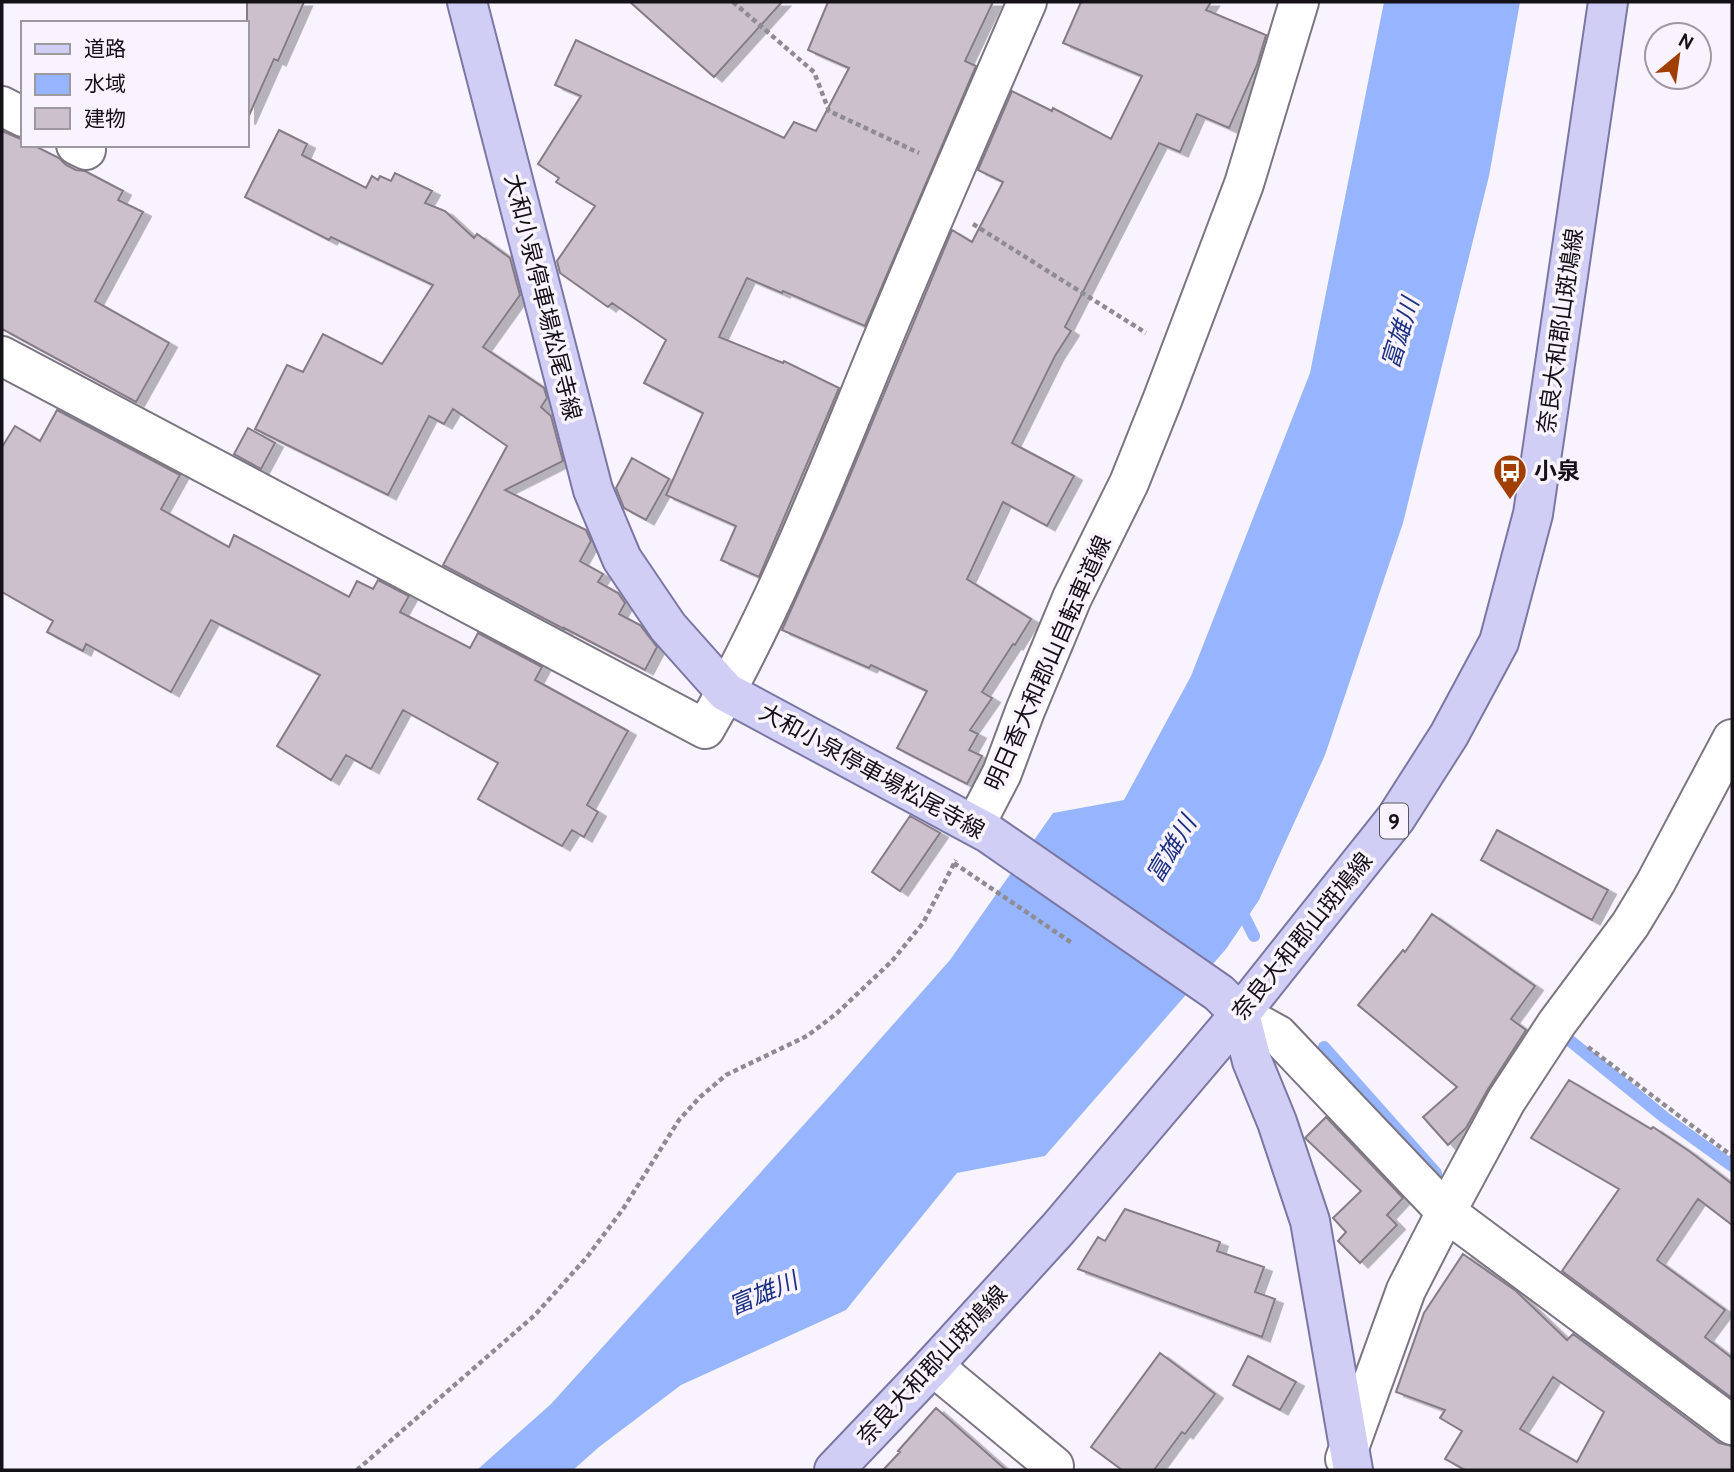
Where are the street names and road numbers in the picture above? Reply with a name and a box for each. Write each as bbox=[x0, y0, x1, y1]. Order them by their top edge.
street label: 大和小泉停車場松尾寺線 bbox=[499, 171, 587, 423]
street label: 奈良大和郡山斑鳩線 bbox=[1532, 227, 1588, 435]
street label: 明日香大和郡山自転車道線 bbox=[979, 531, 1117, 795]
street label: 大和小泉停車場松尾寺線 bbox=[755, 697, 989, 845]
road number: 9 bbox=[1380, 804, 1408, 838]
street label: 奈良大和郡山斑鳩線 bbox=[1226, 847, 1378, 1025]
street label: 奈良大和郡山斑鳩線 bbox=[851, 1280, 1013, 1450]

